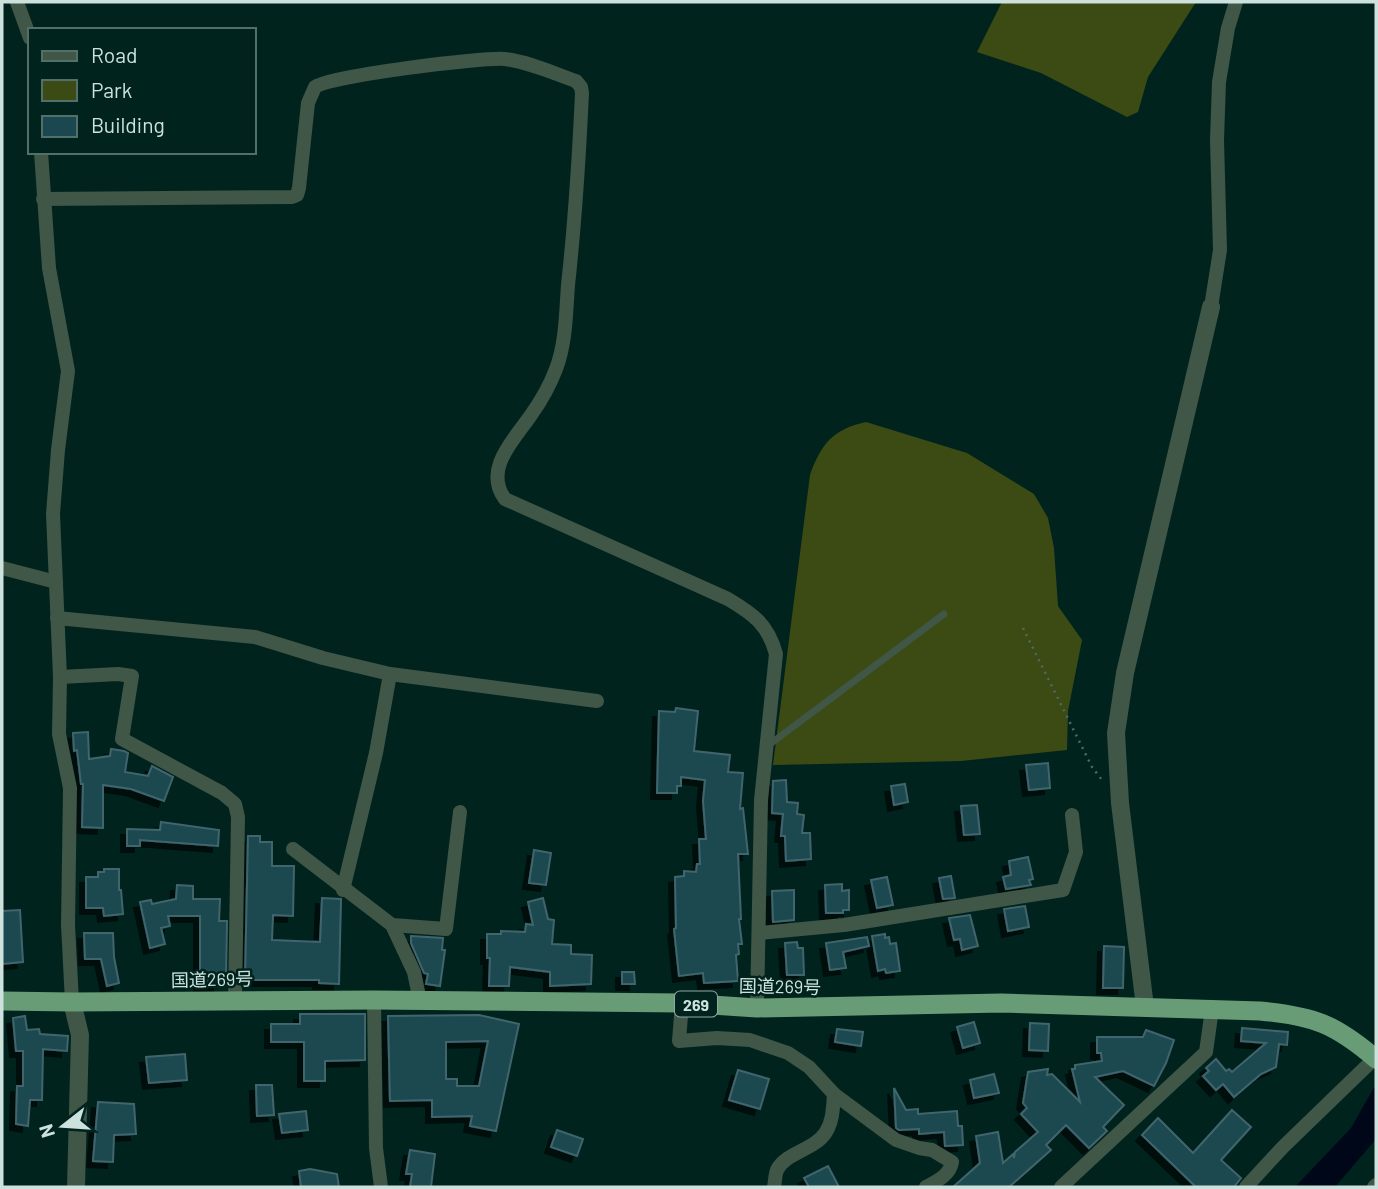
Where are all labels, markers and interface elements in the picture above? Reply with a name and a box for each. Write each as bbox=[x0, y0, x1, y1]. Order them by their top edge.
legend bbox=[28, 28, 256, 154]
text: Road bbox=[91, 42, 137, 67]
text: Park bbox=[91, 77, 132, 102]
text: Building bbox=[91, 112, 165, 137]
street label: 国道269号 bbox=[171, 967, 253, 991]
street label: 国道269号 bbox=[739, 974, 821, 998]
road number: 269 bbox=[675, 992, 717, 1016]
north arrow bbox=[28, 1091, 98, 1161]
text: N bbox=[33, 1122, 59, 1141]

